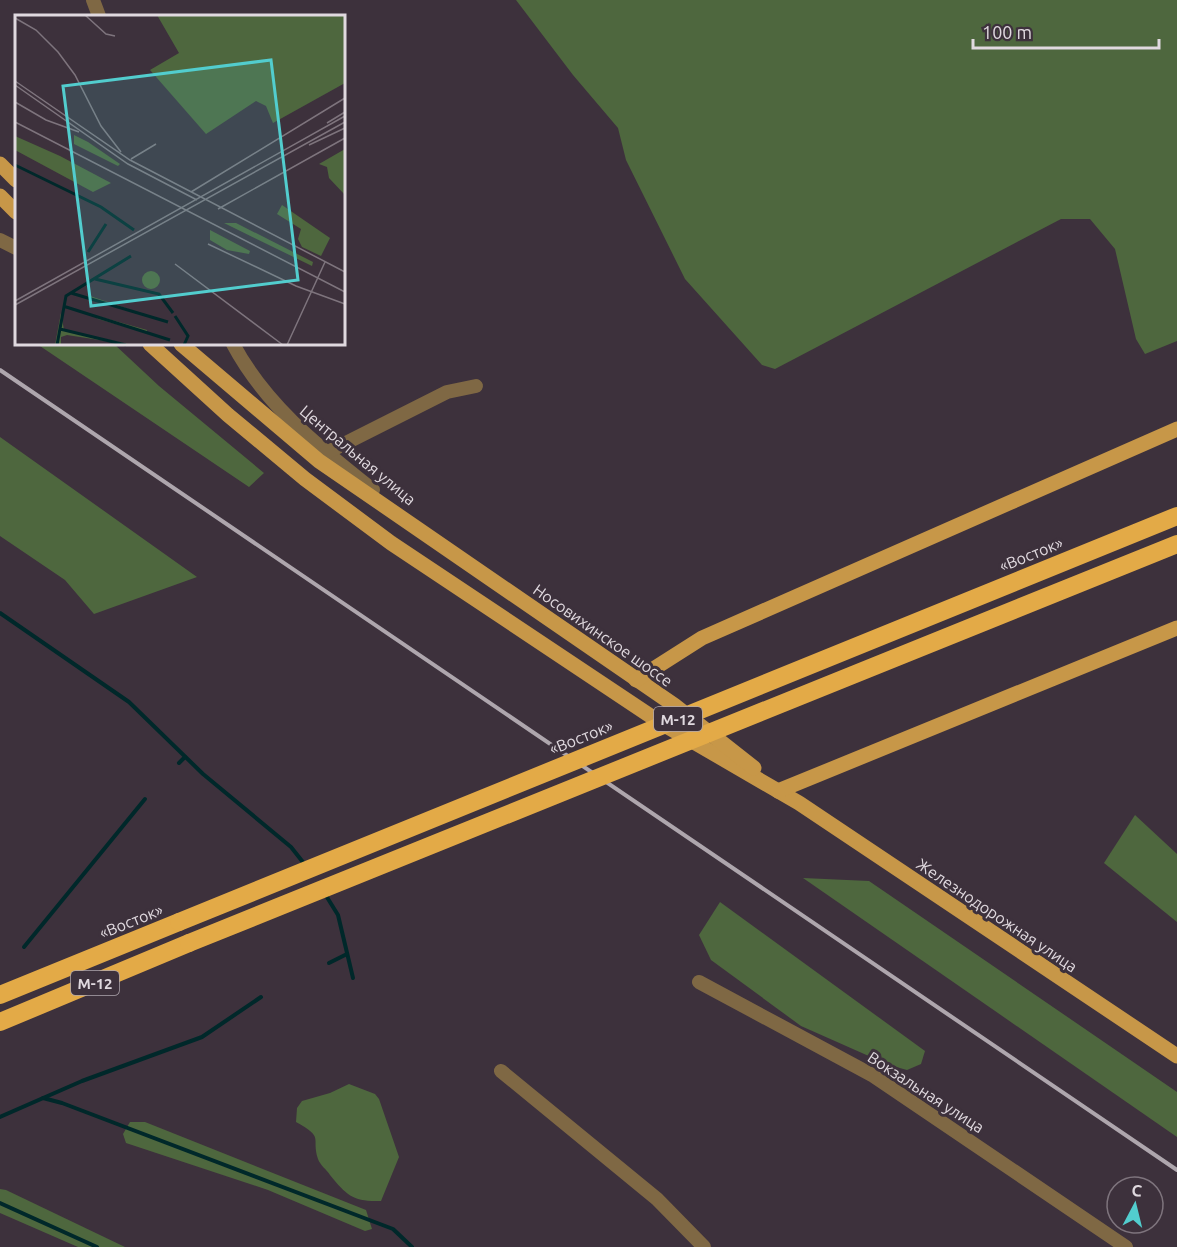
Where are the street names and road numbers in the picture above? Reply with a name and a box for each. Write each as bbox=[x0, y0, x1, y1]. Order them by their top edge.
street label: Центральная улица bbox=[297, 401, 419, 509]
street label: «Восток» bbox=[997, 533, 1065, 575]
street label: Носовихинское шоссе bbox=[530, 580, 676, 690]
road number: М-12 bbox=[654, 707, 702, 731]
street label: «Восток» bbox=[547, 716, 615, 758]
street label: Железнодорожная улица bbox=[913, 854, 1081, 976]
street label: «Восток» bbox=[97, 900, 165, 942]
road number: М-12 bbox=[71, 971, 119, 995]
street label: Вокзальная улица bbox=[865, 1048, 987, 1136]

